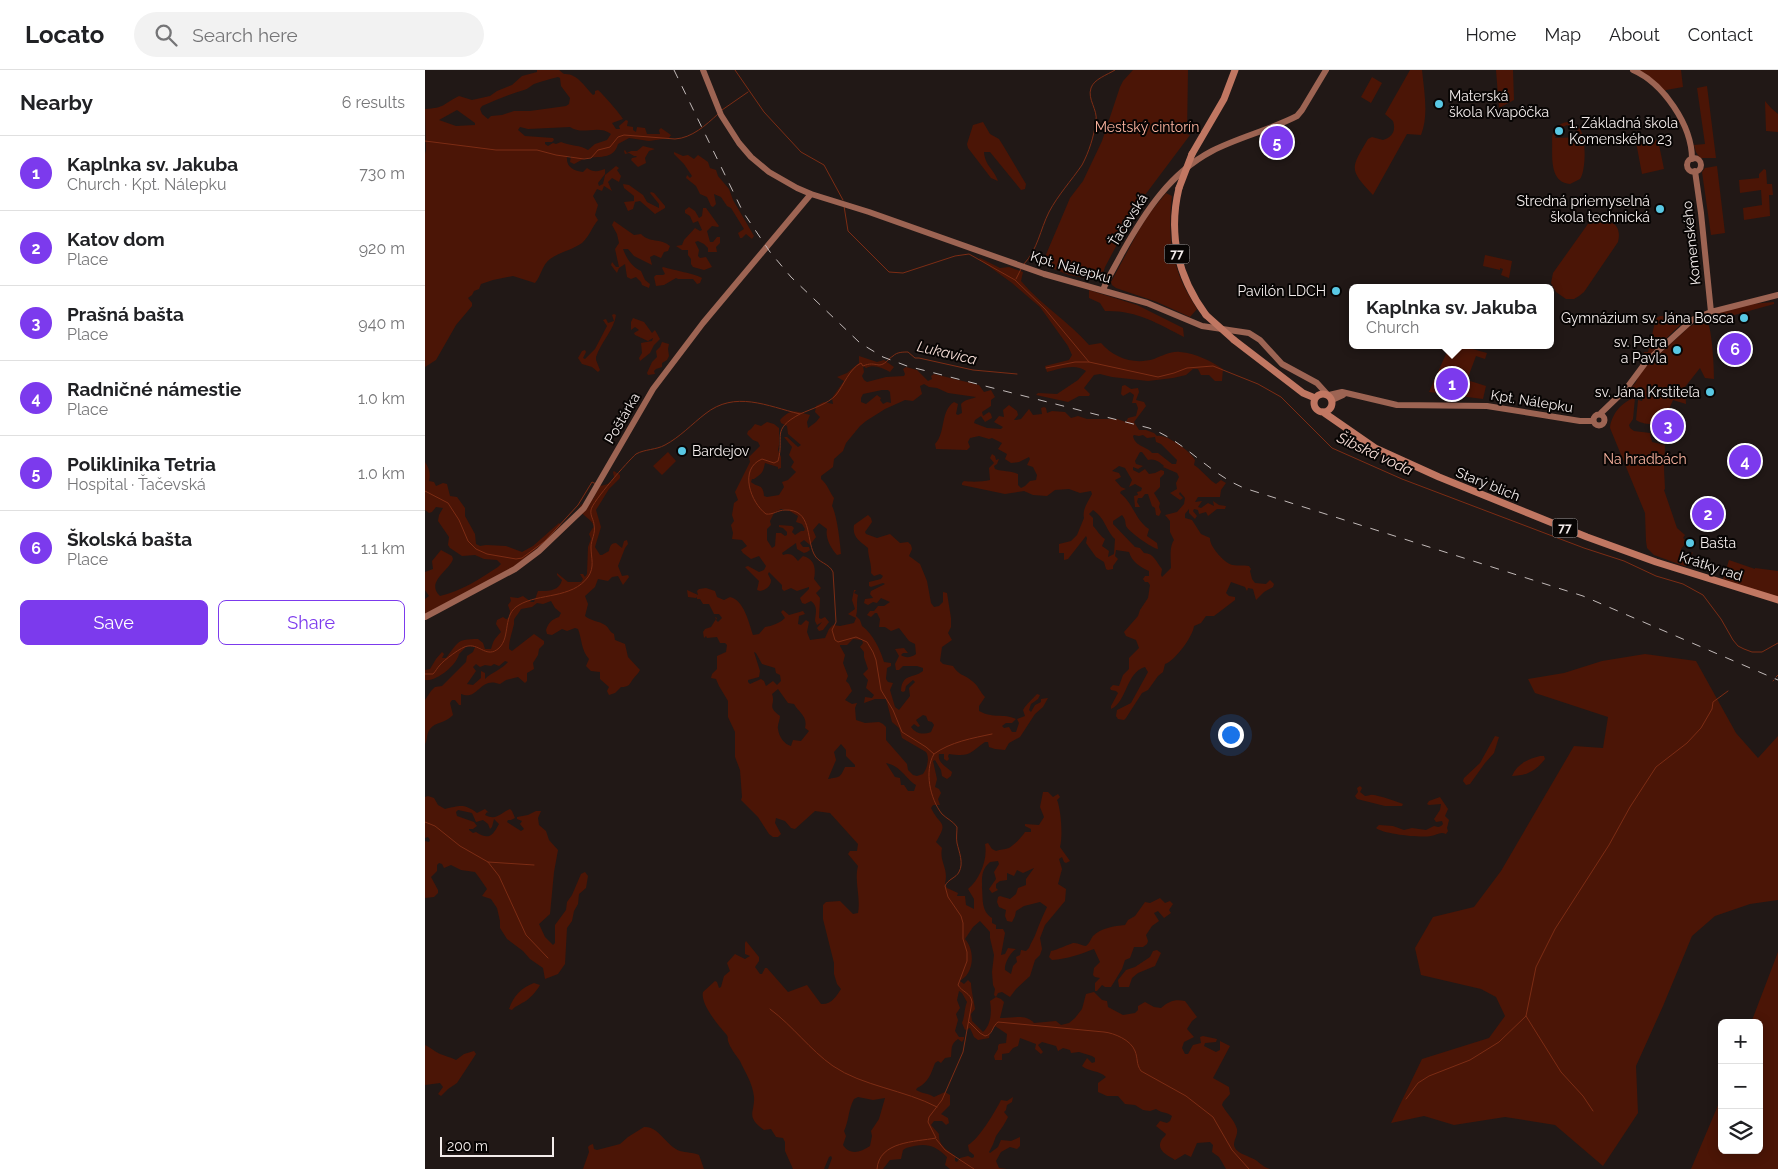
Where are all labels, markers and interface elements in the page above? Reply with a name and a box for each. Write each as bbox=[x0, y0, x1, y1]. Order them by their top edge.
search box bbox=[134, 12, 484, 57]
text: Locato bbox=[25, 20, 104, 49]
icon: search bbox=[152, 21, 180, 49]
text: Search here bbox=[192, 24, 298, 46]
text: Home bbox=[1465, 24, 1516, 45]
text: Map bbox=[1544, 24, 1581, 45]
text: About bbox=[1609, 24, 1660, 45]
text: Contact bbox=[1688, 24, 1753, 45]
place label: Materská škola Kvapôčka bbox=[1449, 88, 1549, 120]
text: Nearby bbox=[20, 90, 93, 115]
text: 6 results bbox=[342, 93, 405, 112]
marker: Materská škola Kvapôčka bbox=[1433, 98, 1445, 110]
place label: 1. Základná škola Komenského 23 bbox=[1569, 115, 1678, 147]
park label: Mestský cintorín bbox=[1095, 119, 1199, 135]
pin: 5 bbox=[1261, 123, 1293, 161]
marker: 1. Základná škola Komenského 23 bbox=[1553, 125, 1565, 137]
text: Kaplnka sv. Jakuba bbox=[67, 153, 238, 175]
text: 1 bbox=[32, 164, 40, 183]
text: 730 m bbox=[359, 164, 405, 183]
text: Church · Kpt. Nálepku bbox=[67, 175, 227, 194]
street label: Ťačevská bbox=[1105, 190, 1151, 249]
place label: Stredná priemyselná škola technická bbox=[1516, 193, 1650, 225]
street label: Komenského bbox=[1679, 200, 1703, 286]
marker: Stredná priemyselná škola technická bbox=[1654, 203, 1666, 215]
text: Katov dom bbox=[67, 228, 165, 250]
text: 2 bbox=[31, 239, 41, 258]
text: 920 m bbox=[359, 239, 405, 258]
road number: 77 bbox=[1165, 244, 1189, 263]
street label: Kpt. Nálepku bbox=[1029, 248, 1113, 286]
text: Place bbox=[67, 250, 108, 269]
place label: Pavilón LDCH bbox=[1237, 283, 1326, 299]
popup bbox=[1349, 284, 1554, 349]
marker: Pavilón LDCH bbox=[1330, 285, 1342, 297]
text: Kaplnka sv. Jakuba bbox=[1366, 296, 1537, 318]
text: Prašná bašta bbox=[67, 303, 184, 325]
place label: Gymnázium sv. Jána Bosca bbox=[1561, 310, 1734, 326]
marker: Gymnázium sv. Jána Bosca bbox=[1738, 312, 1750, 324]
text: 3 bbox=[32, 314, 40, 333]
text: 940 m bbox=[358, 314, 405, 333]
text: Church bbox=[1366, 318, 1419, 337]
text: Place bbox=[67, 325, 108, 344]
pin: 6 bbox=[1719, 330, 1751, 368]
place label: sv. Petra a Pavla bbox=[1614, 334, 1667, 366]
water label: Lukavica bbox=[915, 337, 979, 369]
marker: sv. Petra a Pavla bbox=[1671, 344, 1683, 356]
pin: 1 bbox=[1436, 365, 1468, 403]
text: Radničné námestie bbox=[67, 378, 241, 400]
place label: sv. Jána Krstiteľa bbox=[1595, 384, 1700, 400]
marker: sv. Jána Krstiteľa bbox=[1704, 386, 1716, 398]
street label: Kpt. Nálepku bbox=[1490, 387, 1574, 415]
text: 4 bbox=[31, 389, 41, 408]
text: 1.0 km bbox=[358, 389, 405, 408]
street label: Poštárka bbox=[601, 390, 643, 446]
text: Place bbox=[67, 400, 108, 419]
pin: 3 bbox=[1652, 407, 1684, 445]
water label: Šibská voda bbox=[1333, 427, 1416, 479]
pin: 4 bbox=[1729, 442, 1761, 480]
place label: Bardejov bbox=[692, 443, 750, 459]
marker: Bardejov bbox=[676, 445, 688, 457]
park label: Na hradbách bbox=[1603, 451, 1687, 467]
text: Poliklinika Tetria bbox=[67, 453, 216, 475]
text: 5 bbox=[32, 464, 40, 483]
text: 1.0 km bbox=[358, 464, 405, 483]
street label: Starý blich bbox=[1454, 464, 1522, 504]
text: Hospital · Ťačevská bbox=[67, 475, 206, 494]
pin: 2 bbox=[1692, 495, 1724, 533]
road number: 77 bbox=[1553, 518, 1577, 538]
text: Školská bašta bbox=[67, 528, 192, 550]
place label: Bašta bbox=[1700, 535, 1736, 551]
marker: Bašta bbox=[1684, 537, 1696, 549]
text: 6 bbox=[31, 539, 41, 558]
text: 1.1 km bbox=[361, 539, 405, 558]
street label: Krátky rad bbox=[1677, 548, 1745, 584]
text: Place bbox=[67, 550, 108, 569]
button: Save bbox=[20, 600, 208, 645]
button: Share bbox=[218, 600, 405, 645]
your location bbox=[1218, 722, 1244, 748]
map controls bbox=[1718, 1019, 1763, 1154]
button: + bbox=[1718, 1019, 1763, 1064]
button: − bbox=[1718, 1064, 1763, 1109]
button: layers bbox=[1718, 1109, 1763, 1154]
scale bar bbox=[440, 1134, 554, 1157]
text: 200 m bbox=[447, 1138, 488, 1154]

